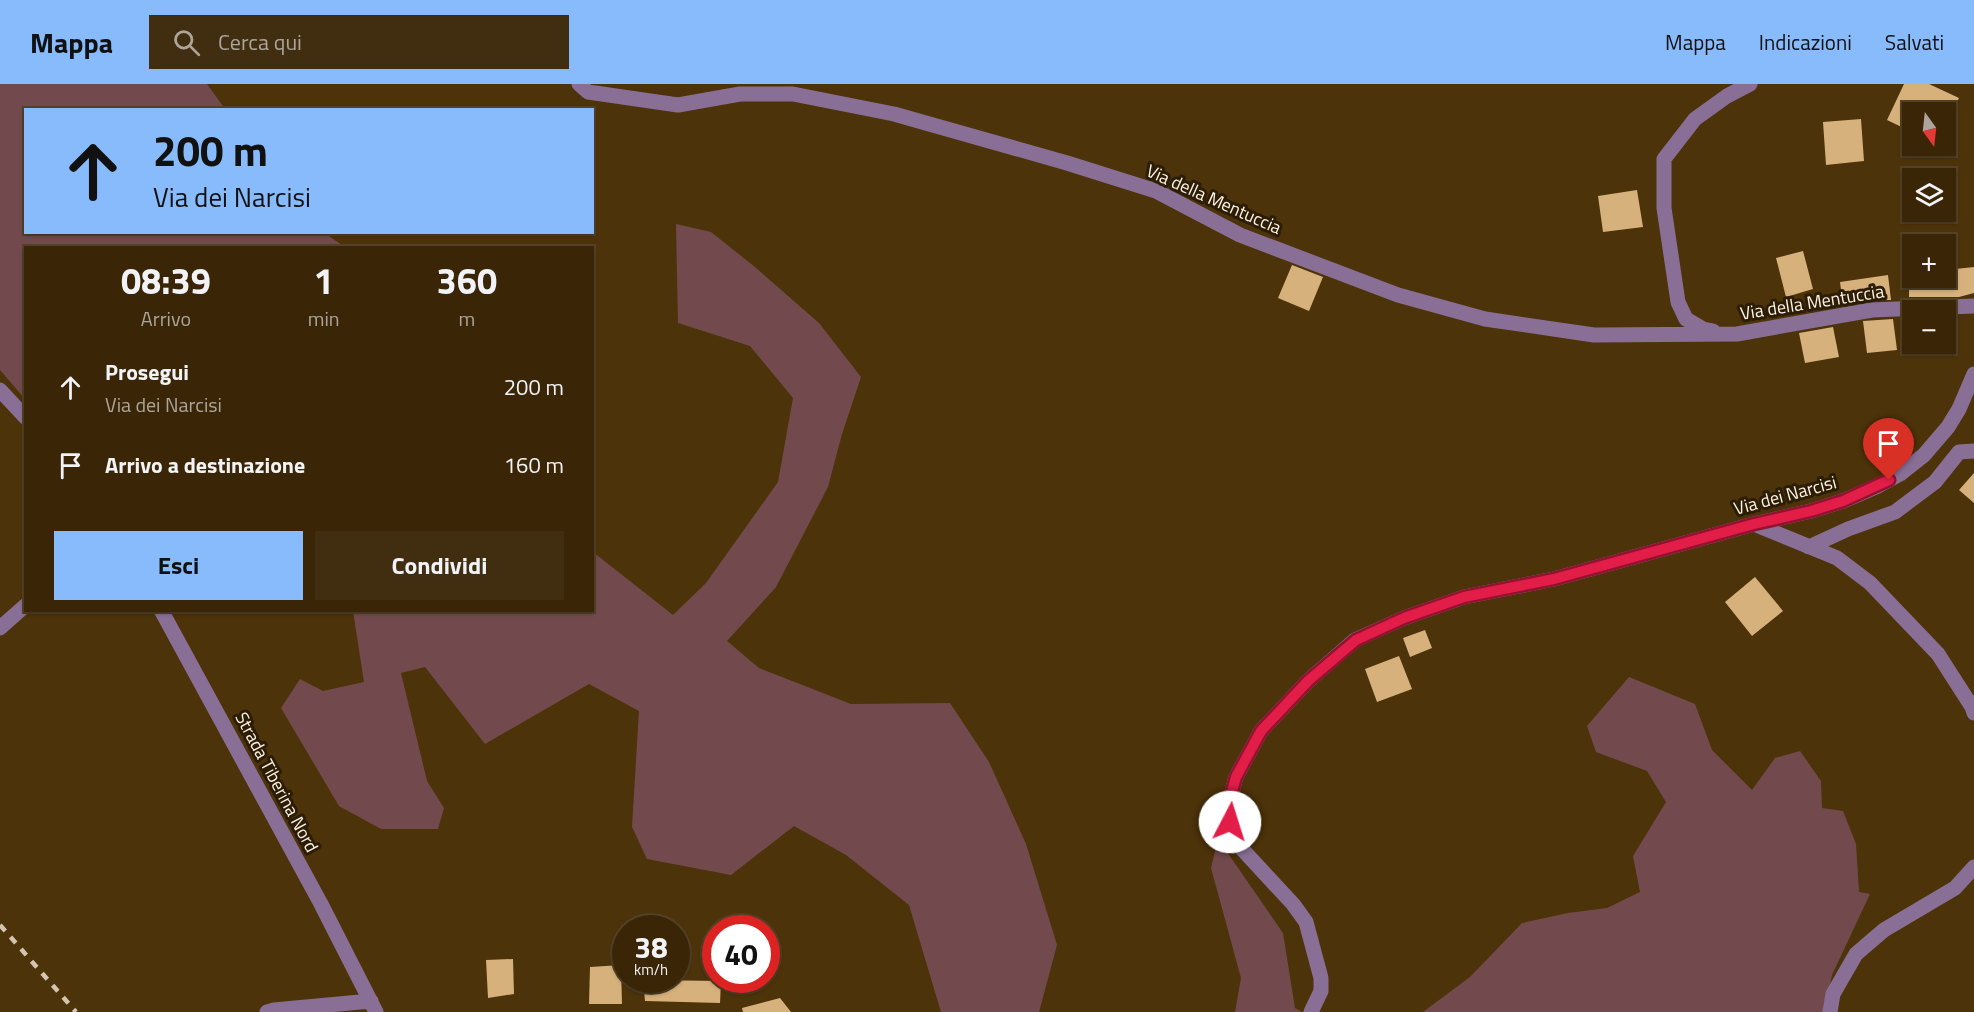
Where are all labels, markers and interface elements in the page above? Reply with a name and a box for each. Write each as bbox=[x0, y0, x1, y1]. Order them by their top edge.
search box bbox=[149, 15, 569, 69]
text: Mappa bbox=[30, 21, 113, 64]
text: Cerca qui bbox=[218, 25, 302, 59]
icon: search bbox=[170, 26, 203, 59]
text: Mappa bbox=[1665, 26, 1726, 58]
text: Indicazioni bbox=[1759, 26, 1852, 58]
text: Salvati bbox=[1885, 26, 1944, 58]
north arrow bbox=[1902, 102, 1956, 156]
map controls bbox=[1902, 102, 1956, 354]
text: 200 m bbox=[153, 118, 268, 182]
icon: ahead bbox=[54, 132, 132, 210]
street label: Via della Mentuccia bbox=[1142, 157, 1286, 241]
button: layers bbox=[1902, 168, 1956, 222]
text: Via dei Narcisi bbox=[153, 176, 311, 217]
button: + bbox=[1902, 234, 1956, 288]
text: 08:39 bbox=[121, 253, 211, 308]
text: 1 bbox=[314, 253, 334, 308]
text: 360 bbox=[437, 253, 497, 308]
street label: Via della Mentuccia bbox=[1738, 277, 1886, 327]
button: − bbox=[1902, 300, 1956, 354]
text: Arrivo bbox=[141, 303, 191, 334]
text: min bbox=[308, 303, 340, 334]
text: m bbox=[458, 303, 475, 334]
text: Prosegui bbox=[105, 355, 189, 389]
text: 200 m bbox=[504, 370, 564, 404]
icon: ahead bbox=[54, 371, 87, 404]
text: Via dei Narcisi bbox=[105, 389, 222, 420]
pin bbox=[1863, 418, 1914, 480]
icon: arrive bbox=[1872, 427, 1905, 460]
text: Arrivo a destinazione bbox=[105, 448, 305, 482]
text: 160 m bbox=[504, 448, 564, 482]
icon: arrive bbox=[54, 449, 87, 482]
street label: Via dei Narcisi bbox=[1731, 468, 1839, 522]
button: Esci bbox=[54, 531, 303, 600]
button: Condividi bbox=[315, 531, 564, 600]
street label: Strada Tiberina Nord bbox=[229, 707, 325, 857]
position arrow bbox=[1198, 790, 1262, 854]
speed limit sign: 40 bbox=[702, 915, 780, 993]
text: 38 bbox=[634, 924, 668, 970]
text: km/h bbox=[634, 958, 668, 981]

